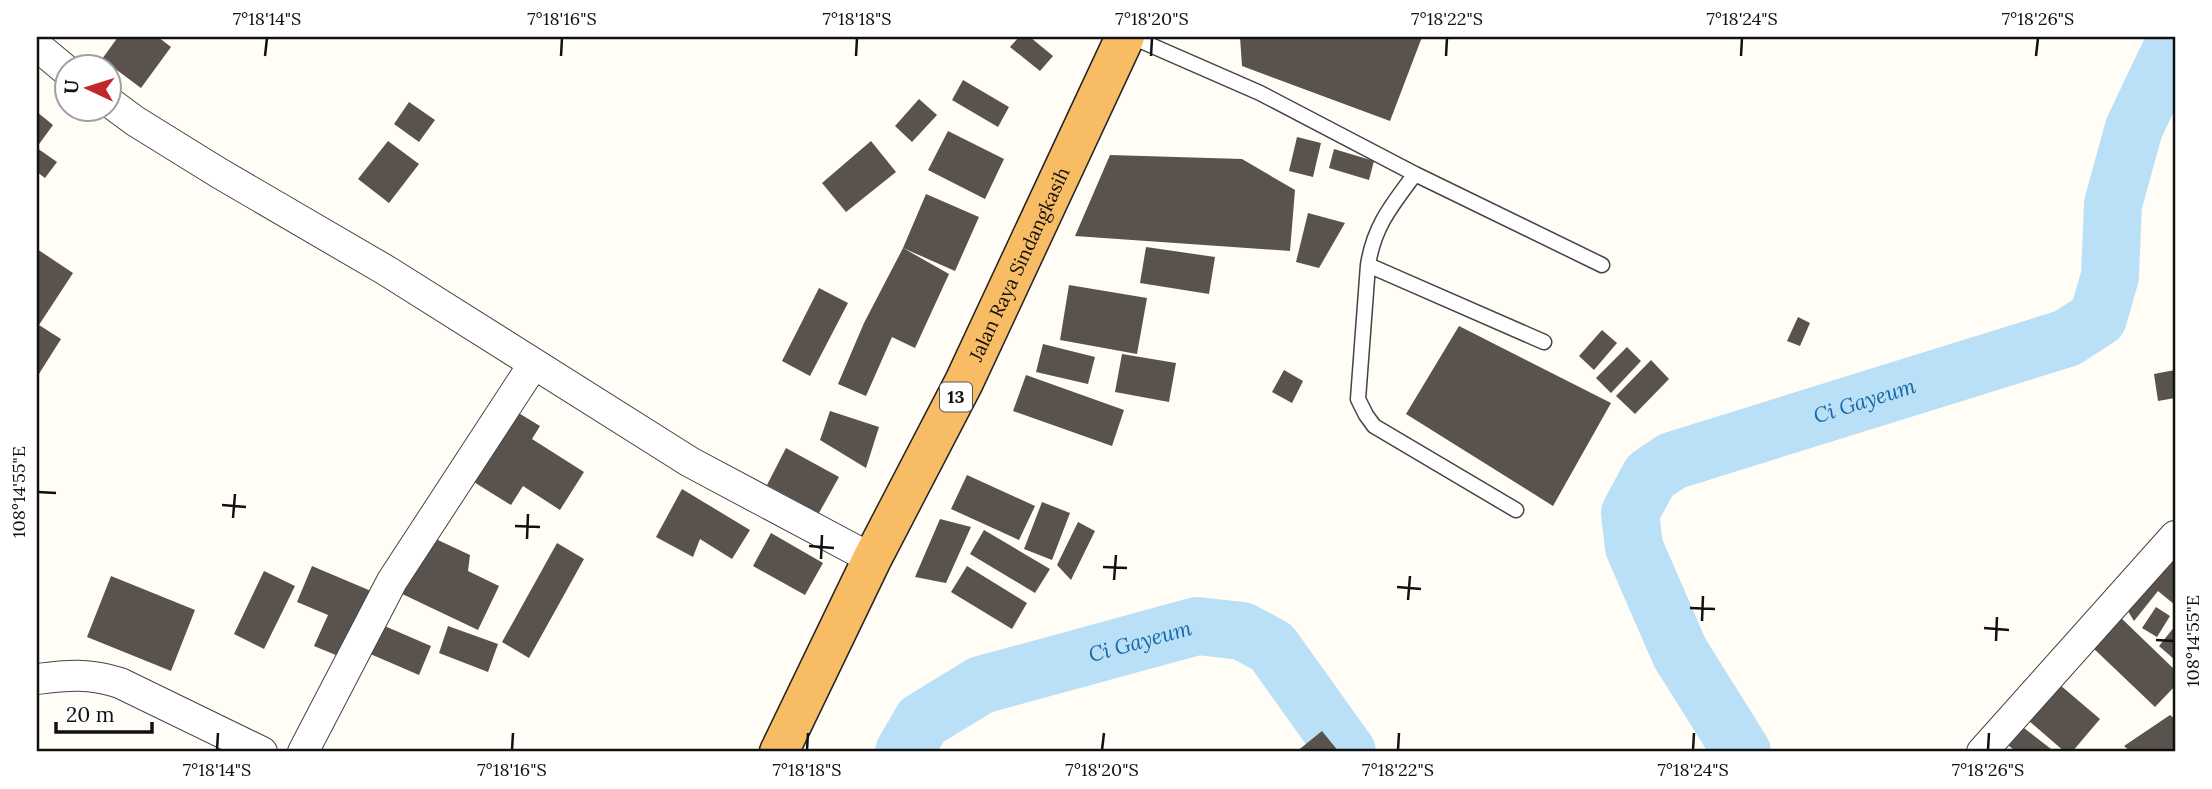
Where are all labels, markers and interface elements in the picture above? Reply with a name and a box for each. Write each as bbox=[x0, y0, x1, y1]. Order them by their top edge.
text: 7°18'14"S bbox=[233, 7, 301, 30]
text: 7°18'16"S bbox=[527, 7, 597, 30]
text: 7°18'18"S bbox=[822, 7, 892, 30]
text: 7°18'20"S bbox=[1115, 7, 1189, 30]
text: 7°18'22"S bbox=[1411, 7, 1483, 30]
text: 7°18'24"S bbox=[1706, 7, 1778, 30]
text: 7°18'26"S bbox=[2002, 7, 2074, 30]
north arrow bbox=[52, 52, 122, 122]
text: U bbox=[59, 79, 84, 95]
street label: Jalan Raya Sindangkasih bbox=[963, 163, 1075, 366]
water label: Ci Gayeum bbox=[1810, 372, 1920, 429]
road number: 13 bbox=[940, 382, 972, 412]
text: 108°14'55"E bbox=[7, 446, 30, 538]
text: 108°14'55"E bbox=[2181, 595, 2204, 687]
water label: Ci Gayeum bbox=[1085, 614, 1195, 668]
scale bar bbox=[56, 691, 152, 735]
text: 20 m bbox=[66, 701, 115, 728]
text: 7°18'14"S bbox=[183, 758, 251, 781]
text: 7°18'16"S bbox=[477, 758, 547, 781]
text: 7°18'18"S bbox=[772, 758, 842, 781]
text: 7°18'20"S bbox=[1065, 758, 1139, 781]
text: 7°18'22"S bbox=[1362, 758, 1434, 781]
text: 7°18'24"S bbox=[1657, 758, 1729, 781]
text: 7°18'26"S bbox=[1952, 758, 2024, 781]

